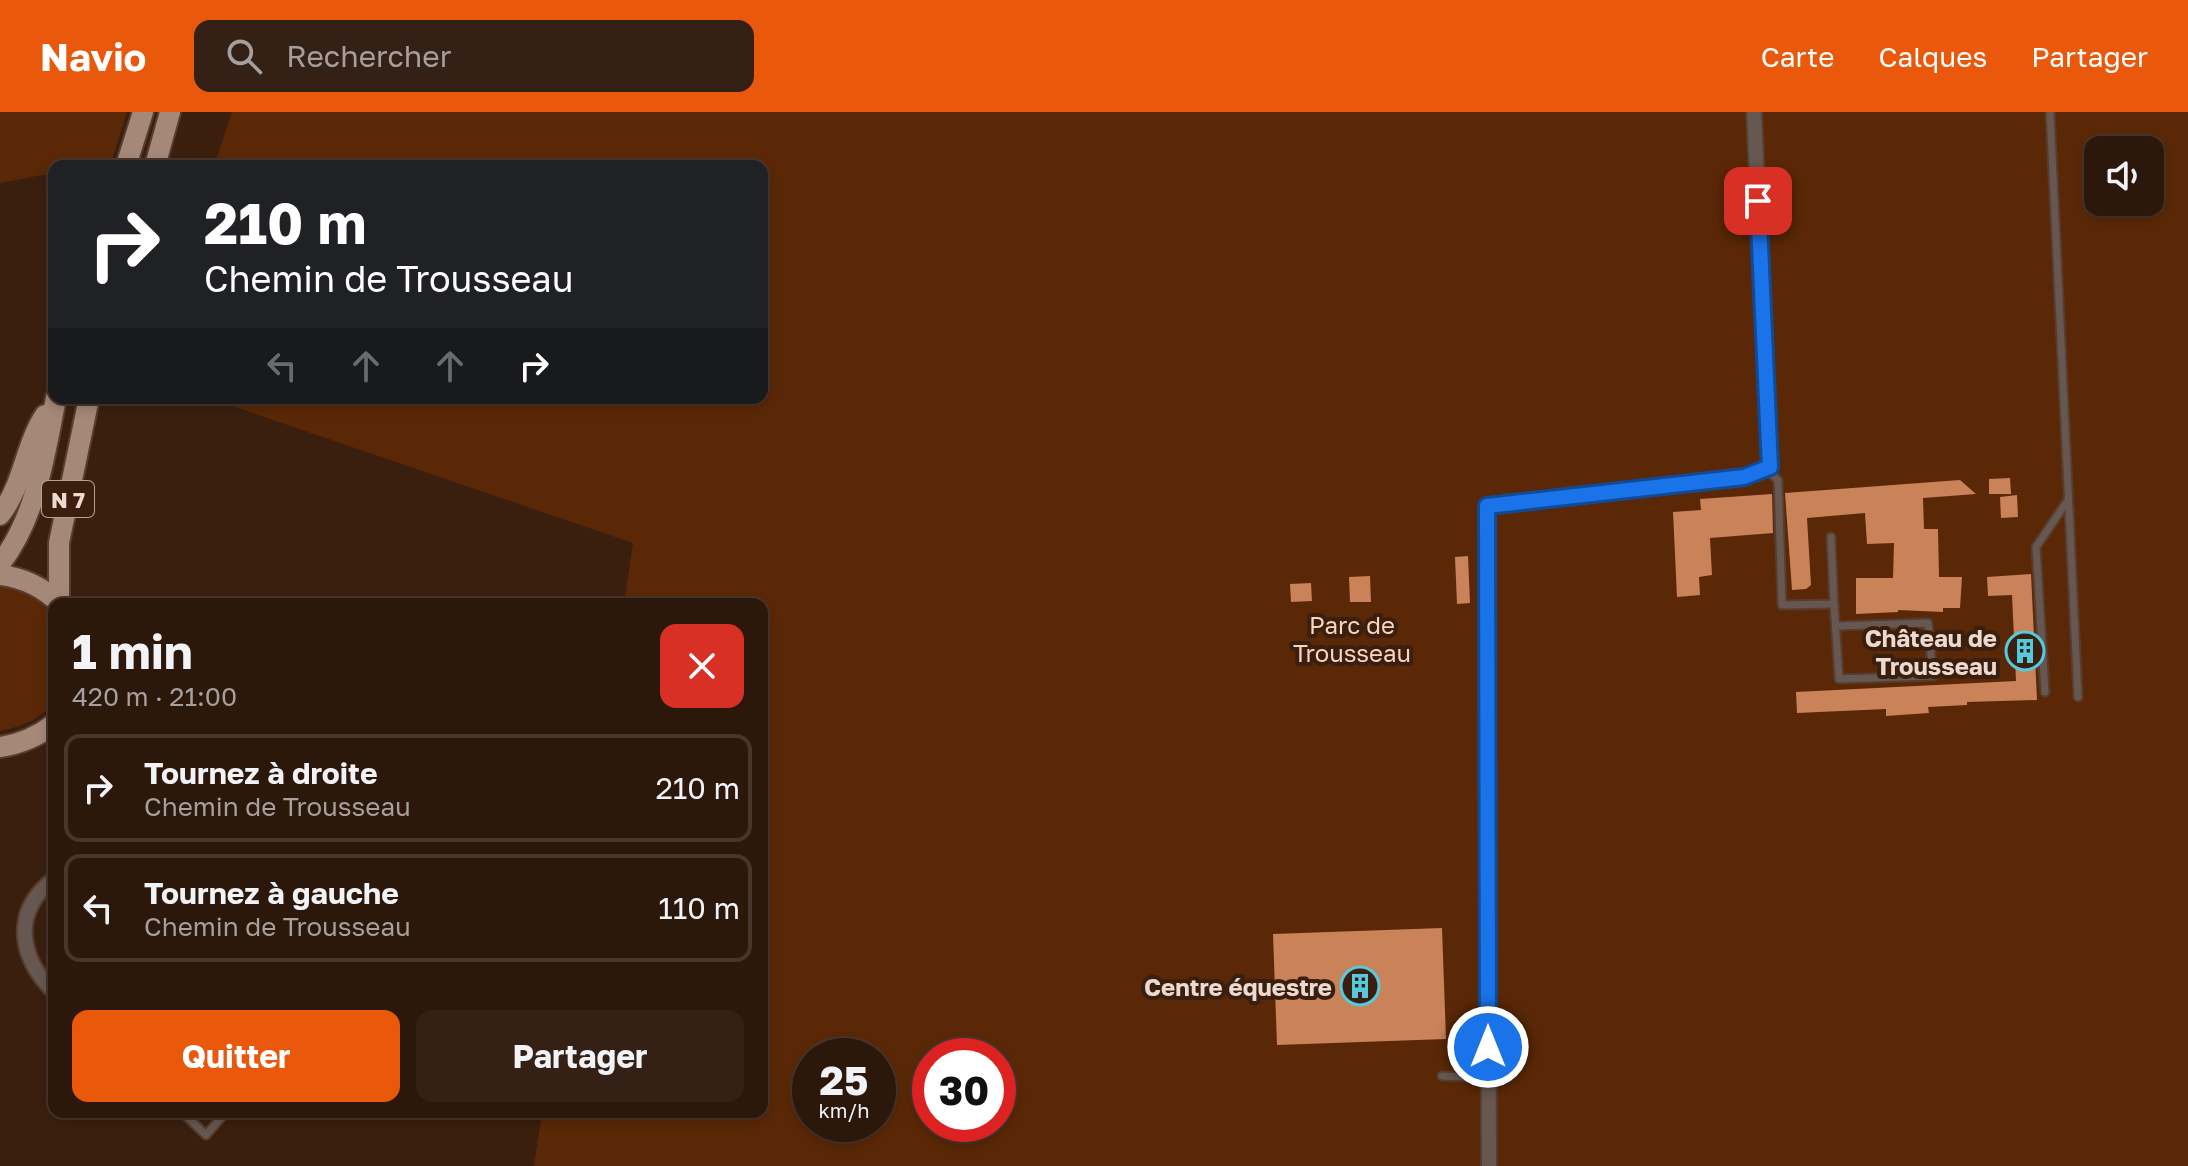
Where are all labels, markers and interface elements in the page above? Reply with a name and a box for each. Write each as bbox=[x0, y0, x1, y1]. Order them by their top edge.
search box bbox=[194, 20, 754, 92]
text: Navio bbox=[40, 34, 146, 79]
icon: search bbox=[222, 34, 266, 78]
text: Rechercher bbox=[286, 38, 451, 74]
text: Carte bbox=[1761, 40, 1834, 73]
text: Calques bbox=[1878, 40, 1987, 73]
text: Partager bbox=[2031, 40, 2148, 73]
map controls bbox=[2084, 136, 2164, 216]
button: sound bbox=[2084, 136, 2164, 216]
pin bbox=[1724, 167, 1792, 235]
icon: arrive bbox=[1736, 179, 1780, 223]
text: 210 m bbox=[204, 189, 366, 256]
icon: right bbox=[72, 192, 176, 296]
text: Chemin de Trousseau bbox=[204, 257, 573, 300]
icon: left bbox=[260, 344, 304, 388]
icon: ahead bbox=[344, 344, 388, 388]
icon: ahead bbox=[428, 344, 472, 388]
icon: right bbox=[512, 344, 556, 388]
road number: N 7 bbox=[42, 481, 94, 517]
park label: Parc de Trousseau bbox=[1293, 610, 1411, 667]
text: 1 min bbox=[72, 622, 193, 680]
place label: Château de Trousseau bbox=[1865, 623, 1997, 680]
button: close bbox=[660, 624, 744, 708]
building icon: Château de Trousseau bbox=[2004, 630, 2046, 672]
text: 420 m · 21:00 bbox=[72, 681, 237, 712]
text: Tournez à droite bbox=[144, 755, 378, 791]
icon: right bbox=[76, 766, 120, 810]
text: 210 m bbox=[655, 770, 740, 806]
text: Chemin de Trousseau bbox=[144, 791, 411, 822]
text: Tournez à gauche bbox=[144, 875, 399, 911]
icon: left bbox=[76, 886, 120, 930]
text: 110 m bbox=[658, 890, 740, 926]
text: Chemin de Trousseau bbox=[144, 911, 411, 942]
building icon: Centre équestre bbox=[1339, 965, 1381, 1007]
place label: Centre équestre bbox=[1144, 972, 1332, 1001]
position arrow bbox=[1446, 1005, 1530, 1089]
button: Quitter bbox=[72, 1010, 400, 1102]
button: Partager bbox=[416, 1010, 744, 1102]
speed limit sign: 30 bbox=[912, 1038, 1016, 1142]
text: 25 bbox=[820, 1056, 868, 1104]
text: km/h bbox=[819, 1098, 869, 1122]

